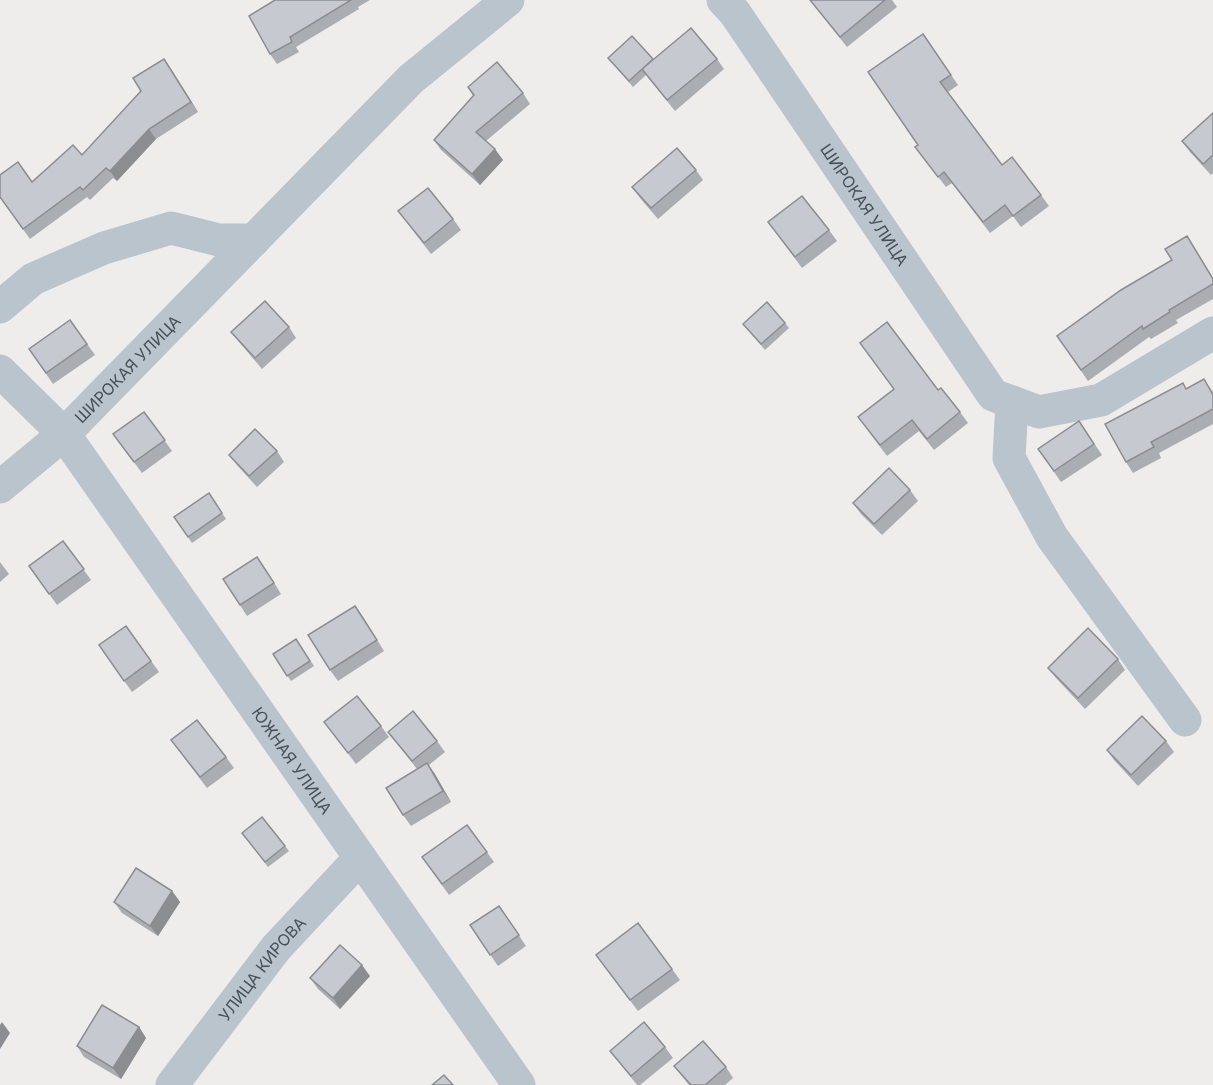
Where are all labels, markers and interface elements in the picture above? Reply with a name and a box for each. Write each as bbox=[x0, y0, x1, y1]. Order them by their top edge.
street label: ШИРОКАЯ УЛИЦА bbox=[816, 140, 913, 270]
street label: ШИРОКАЯ УЛИЦА bbox=[70, 311, 185, 427]
street label: ЮЖНАЯ УЛИЦА bbox=[248, 703, 336, 818]
street label: УЛИЦА КИРОВА bbox=[214, 913, 310, 1025]

